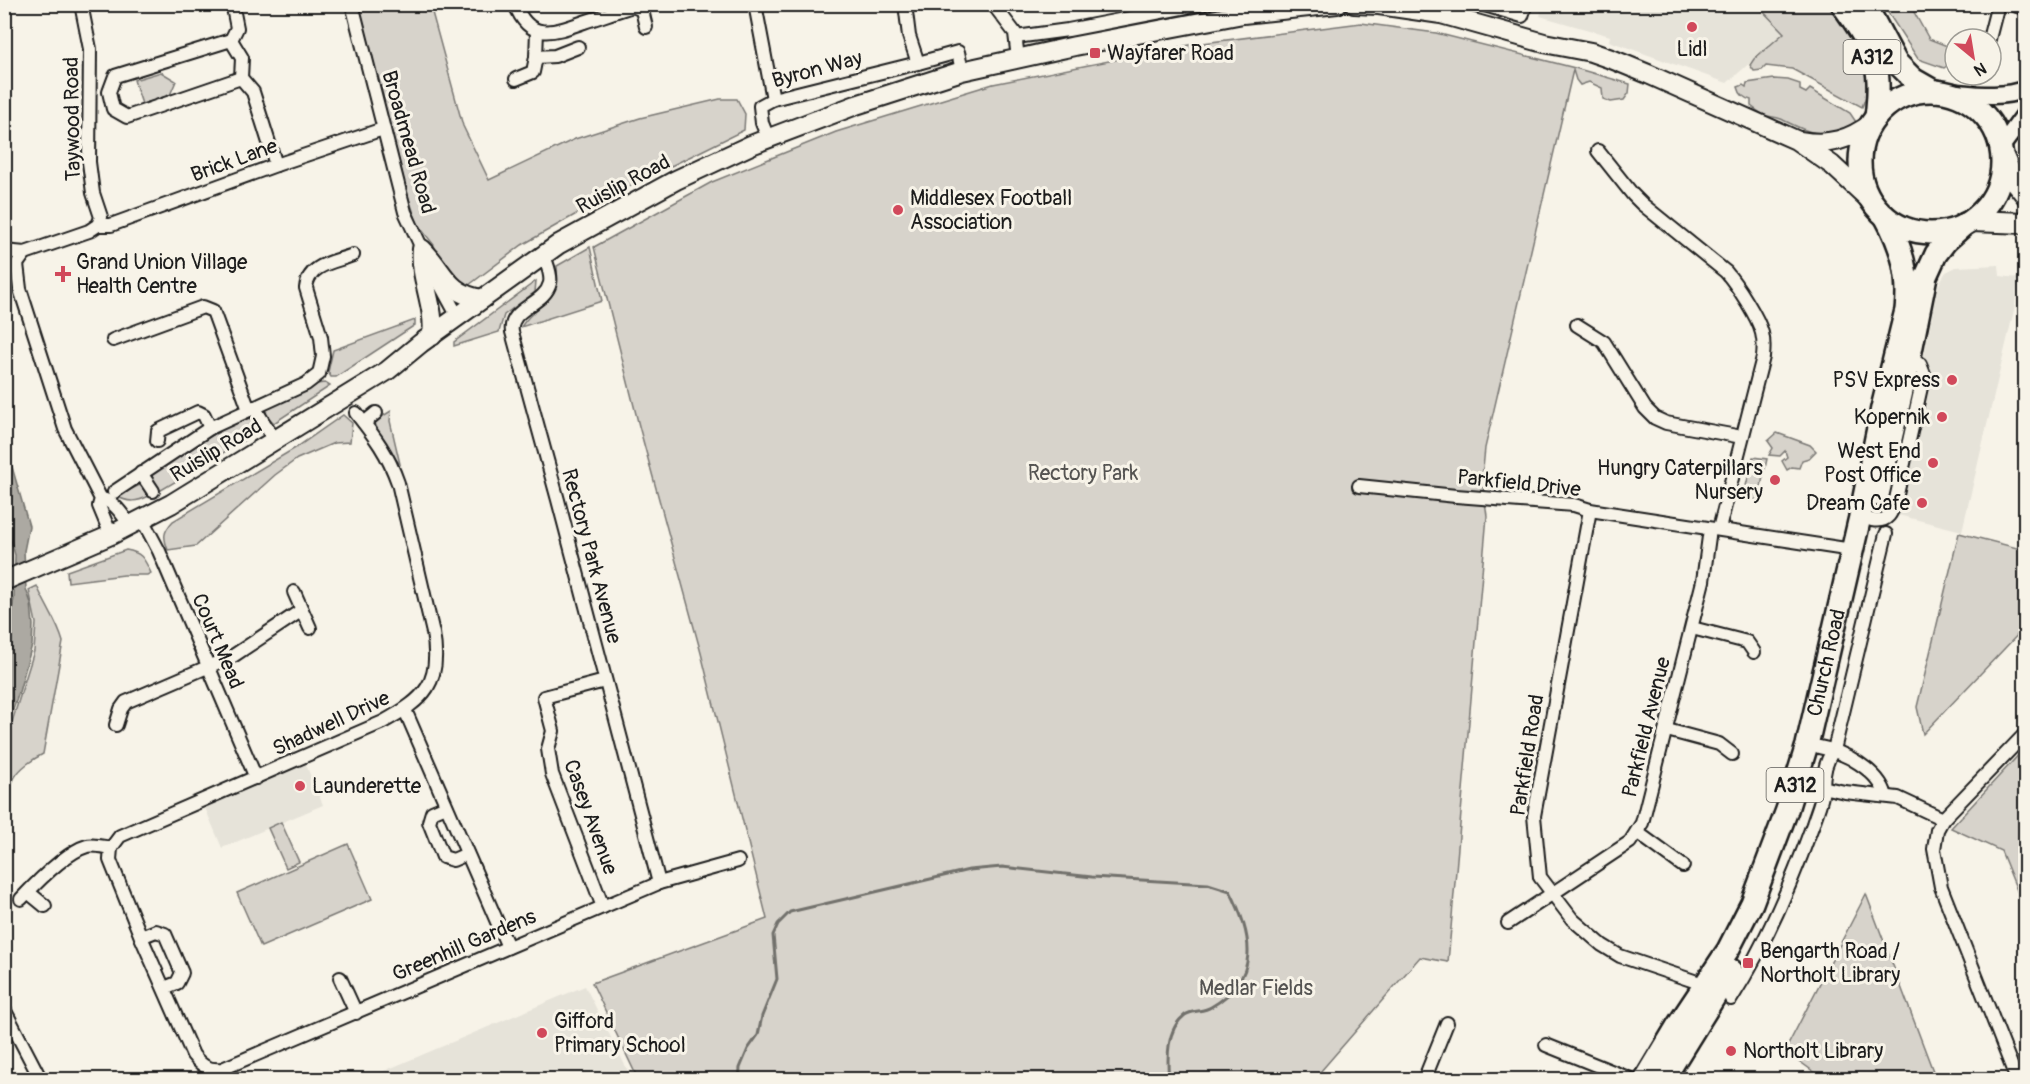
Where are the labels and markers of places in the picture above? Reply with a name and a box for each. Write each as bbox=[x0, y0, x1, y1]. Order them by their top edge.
marker: Lidl bbox=[1685, 20, 1699, 34]
place label: Lidl bbox=[1677, 36, 1707, 63]
place label: Wayfarer Road bbox=[1107, 40, 1234, 67]
marker: Wayfarer Road bbox=[1088, 46, 1102, 60]
place label: Middlesex Football Association bbox=[910, 185, 1072, 236]
marker: Middlesex Football Association bbox=[891, 203, 905, 217]
place label: Grand Union Village Health Centre bbox=[76, 249, 248, 300]
marker: Grand Union Village Health Centre bbox=[54, 265, 72, 283]
place label: PSV Express bbox=[1833, 367, 1941, 394]
marker: PSV Express bbox=[1945, 373, 1959, 387]
place label: Kopernik bbox=[1854, 404, 1930, 431]
marker: Kopernik bbox=[1935, 410, 1949, 424]
place label: West End Post Office bbox=[1824, 438, 1922, 489]
place label: Hungry Caterpillars Nursery bbox=[1597, 455, 1764, 506]
marker: West End Post Office bbox=[1926, 456, 1940, 470]
marker: Hungry Caterpillars Nursery bbox=[1768, 473, 1782, 487]
place label: Dream Cafe bbox=[1806, 490, 1911, 517]
marker: Dream Cafe bbox=[1915, 496, 1929, 510]
place label: Launderette bbox=[312, 773, 422, 800]
marker: Launderette bbox=[293, 779, 307, 793]
place label: Bengarth Road / Northolt Library bbox=[1760, 938, 1900, 989]
marker: Bengarth Road / Northolt Library bbox=[1741, 956, 1755, 970]
place label: Gifford Primary School bbox=[554, 1008, 686, 1059]
marker: Gifford Primary School bbox=[535, 1026, 549, 1040]
place label: Northolt Library bbox=[1743, 1038, 1883, 1065]
marker: Northolt Library bbox=[1724, 1044, 1738, 1058]

